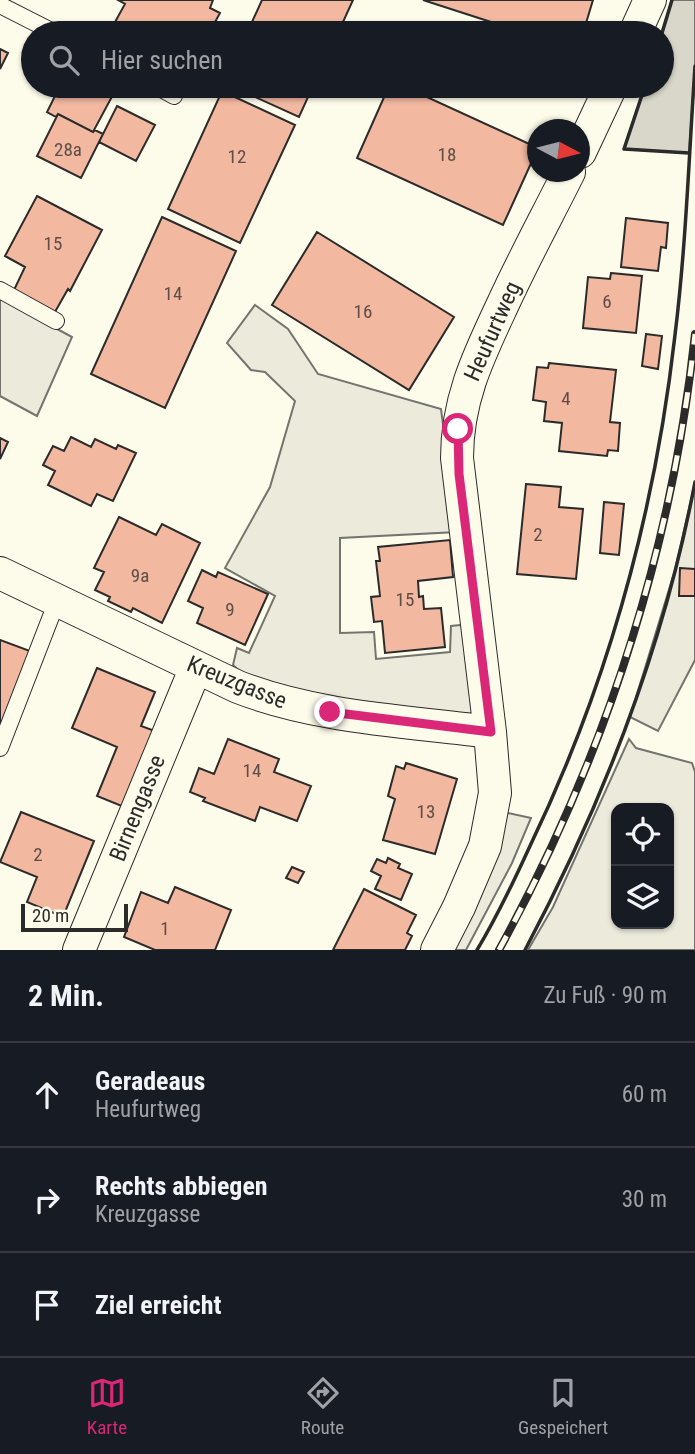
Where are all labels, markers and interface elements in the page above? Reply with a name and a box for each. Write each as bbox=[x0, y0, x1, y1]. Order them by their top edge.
search box bbox=[21, 21, 674, 98]
icon: search bbox=[45, 41, 83, 79]
text: Hier suchen bbox=[101, 45, 223, 75]
north arrow bbox=[527, 119, 590, 182]
house number: 28a bbox=[54, 138, 82, 161]
house number: 18 bbox=[438, 143, 456, 166]
house number: 12 bbox=[228, 145, 246, 168]
house number: 15 bbox=[44, 232, 62, 255]
street label: Heufurtweg bbox=[459, 277, 526, 385]
house number: 14 bbox=[164, 282, 182, 305]
house number: 6 bbox=[602, 290, 612, 313]
house number: 16 bbox=[354, 300, 372, 323]
house number: 4 bbox=[561, 387, 571, 410]
route start bbox=[442, 413, 473, 444]
house number: 2 bbox=[533, 523, 543, 546]
house number: 9a bbox=[131, 564, 149, 587]
house number: 15 bbox=[396, 588, 414, 611]
house number: 9 bbox=[225, 598, 235, 621]
street label: Kreuzgasse bbox=[183, 650, 291, 715]
route end bbox=[314, 696, 345, 727]
street label: Birnengasse bbox=[104, 751, 171, 865]
house number: 14 bbox=[243, 759, 261, 782]
house number: 13 bbox=[417, 800, 435, 823]
map controls bbox=[611, 803, 674, 929]
button: locate bbox=[611, 803, 674, 866]
house number: 2 bbox=[33, 843, 43, 866]
button: layers bbox=[611, 866, 674, 929]
scale bar bbox=[21, 901, 128, 933]
text: 20 m bbox=[32, 904, 69, 927]
house number: 1 bbox=[160, 917, 170, 940]
text: 2 Min. bbox=[28, 978, 104, 1013]
text: Zu Fuß · 90 m bbox=[543, 982, 667, 1009]
text: Geradeaus bbox=[95, 1066, 205, 1096]
icon: ahead bbox=[28, 1076, 66, 1114]
text: 60 m bbox=[622, 1081, 667, 1108]
text: Heufurtweg bbox=[95, 1096, 201, 1123]
text: Rechts abbiegen bbox=[95, 1171, 268, 1201]
icon: right bbox=[28, 1181, 66, 1219]
text: 30 m bbox=[622, 1186, 667, 1213]
text: Kreuzgasse bbox=[95, 1201, 200, 1228]
icon: arrive bbox=[28, 1286, 66, 1324]
text: Ziel erreicht bbox=[95, 1290, 221, 1320]
tab: Karte bbox=[87, 1374, 127, 1439]
tab: Route bbox=[301, 1374, 344, 1439]
tab: Gespeichert bbox=[518, 1374, 608, 1439]

